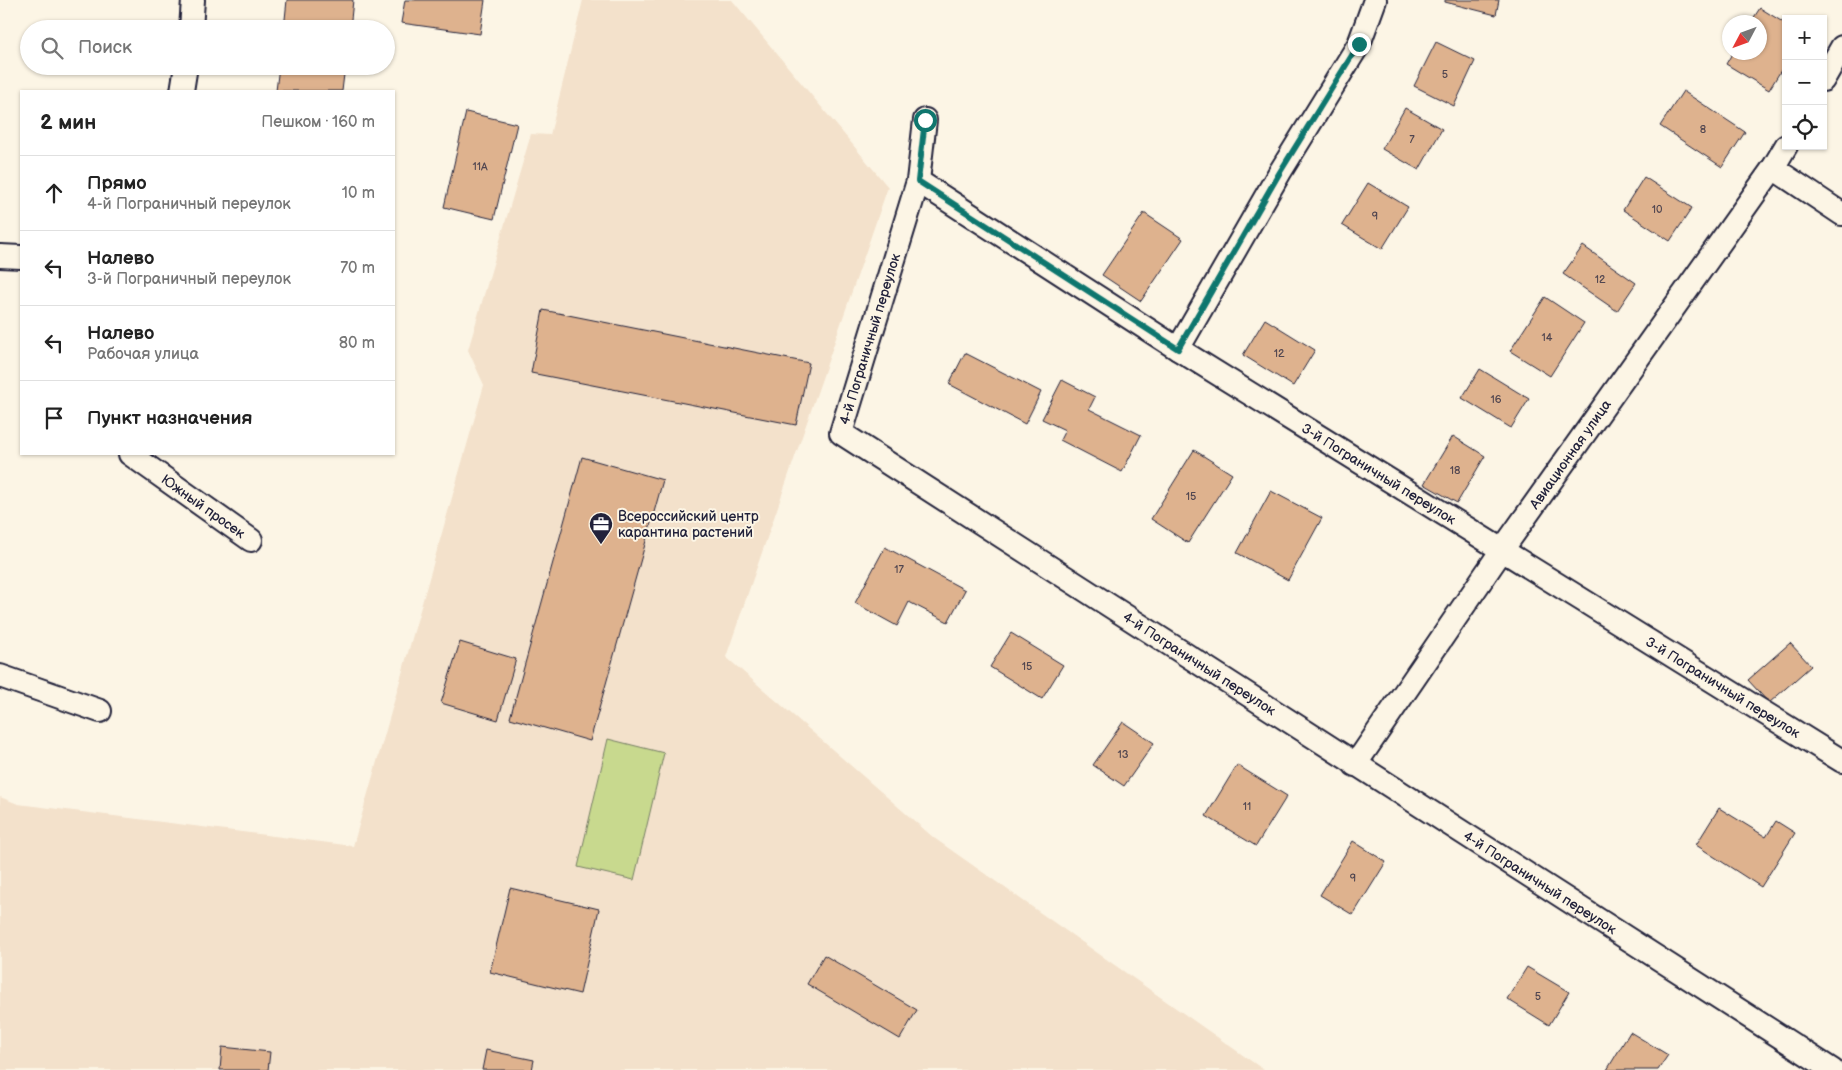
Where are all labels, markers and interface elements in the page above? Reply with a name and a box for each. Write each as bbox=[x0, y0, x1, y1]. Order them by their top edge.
north arrow bbox=[1722, 15, 1767, 60]
map controls bbox=[1782, 15, 1827, 150]
button: + bbox=[1782, 15, 1827, 60]
search box bbox=[20, 20, 395, 75]
route end bbox=[1348, 33, 1371, 56]
icon: search bbox=[38, 34, 66, 62]
text: Поиск bbox=[78, 36, 132, 59]
button: − bbox=[1782, 60, 1827, 105]
house number: 5 bbox=[1442, 68, 1448, 81]
button: locate bbox=[1782, 105, 1827, 150]
route start bbox=[914, 109, 937, 132]
text: 2 мин bbox=[40, 110, 96, 135]
text: Пешком · 160 m bbox=[261, 113, 375, 132]
house number: 8 bbox=[1700, 123, 1706, 136]
house number: 7 bbox=[1409, 133, 1415, 146]
house number: 11А bbox=[472, 160, 488, 173]
text: Прямо bbox=[87, 172, 147, 195]
icon: ahead bbox=[40, 179, 68, 207]
text: 10 m bbox=[342, 184, 375, 203]
text: 4-й Пограничный переулок bbox=[87, 195, 291, 214]
house number: 10 bbox=[1652, 203, 1663, 216]
house number: 9 bbox=[1372, 210, 1378, 223]
text: Налево bbox=[87, 247, 154, 270]
street label: 4-й Пограничный переулок bbox=[836, 251, 904, 427]
icon: left bbox=[40, 254, 68, 282]
text: 70 m bbox=[340, 259, 375, 278]
text: 3-й Пограничный переулок bbox=[87, 270, 291, 289]
house number: 12 bbox=[1595, 273, 1606, 286]
text: Налево bbox=[87, 322, 154, 345]
icon: left bbox=[40, 329, 68, 357]
house number: 14 bbox=[1542, 331, 1553, 344]
text: 80 m bbox=[339, 334, 375, 353]
text: Рабочая улица bbox=[87, 345, 199, 364]
house number: 12 bbox=[1274, 347, 1285, 360]
house number: 16 bbox=[1491, 393, 1502, 406]
street label: Авиационная улица bbox=[1525, 396, 1615, 513]
icon: arrive bbox=[40, 404, 68, 432]
text: Пункт назначения bbox=[87, 407, 252, 430]
street label: 3-й Пограничный переулок bbox=[1299, 419, 1460, 528]
house number: 18 bbox=[1450, 464, 1460, 477]
street label: Южный просек bbox=[158, 471, 249, 542]
house number: 15 bbox=[1186, 490, 1196, 503]
place label: Всероссийский центр карантина растений bbox=[618, 508, 759, 541]
office icon: Всероссийский центр карантина растений bbox=[588, 511, 614, 545]
house number: 17 bbox=[894, 563, 904, 576]
street label: 4-й Пограничный переулок bbox=[1120, 608, 1280, 719]
street label: 3-й Пограничный переулок bbox=[1643, 633, 1804, 742]
house number: 15 bbox=[1022, 660, 1032, 673]
house number: 13 bbox=[1117, 748, 1129, 761]
house number: 11 bbox=[1243, 800, 1251, 813]
street label: 4-й Пограничный переулок bbox=[1460, 827, 1620, 938]
house number: 9 bbox=[1350, 872, 1356, 885]
house number: 5 bbox=[1535, 990, 1541, 1003]

